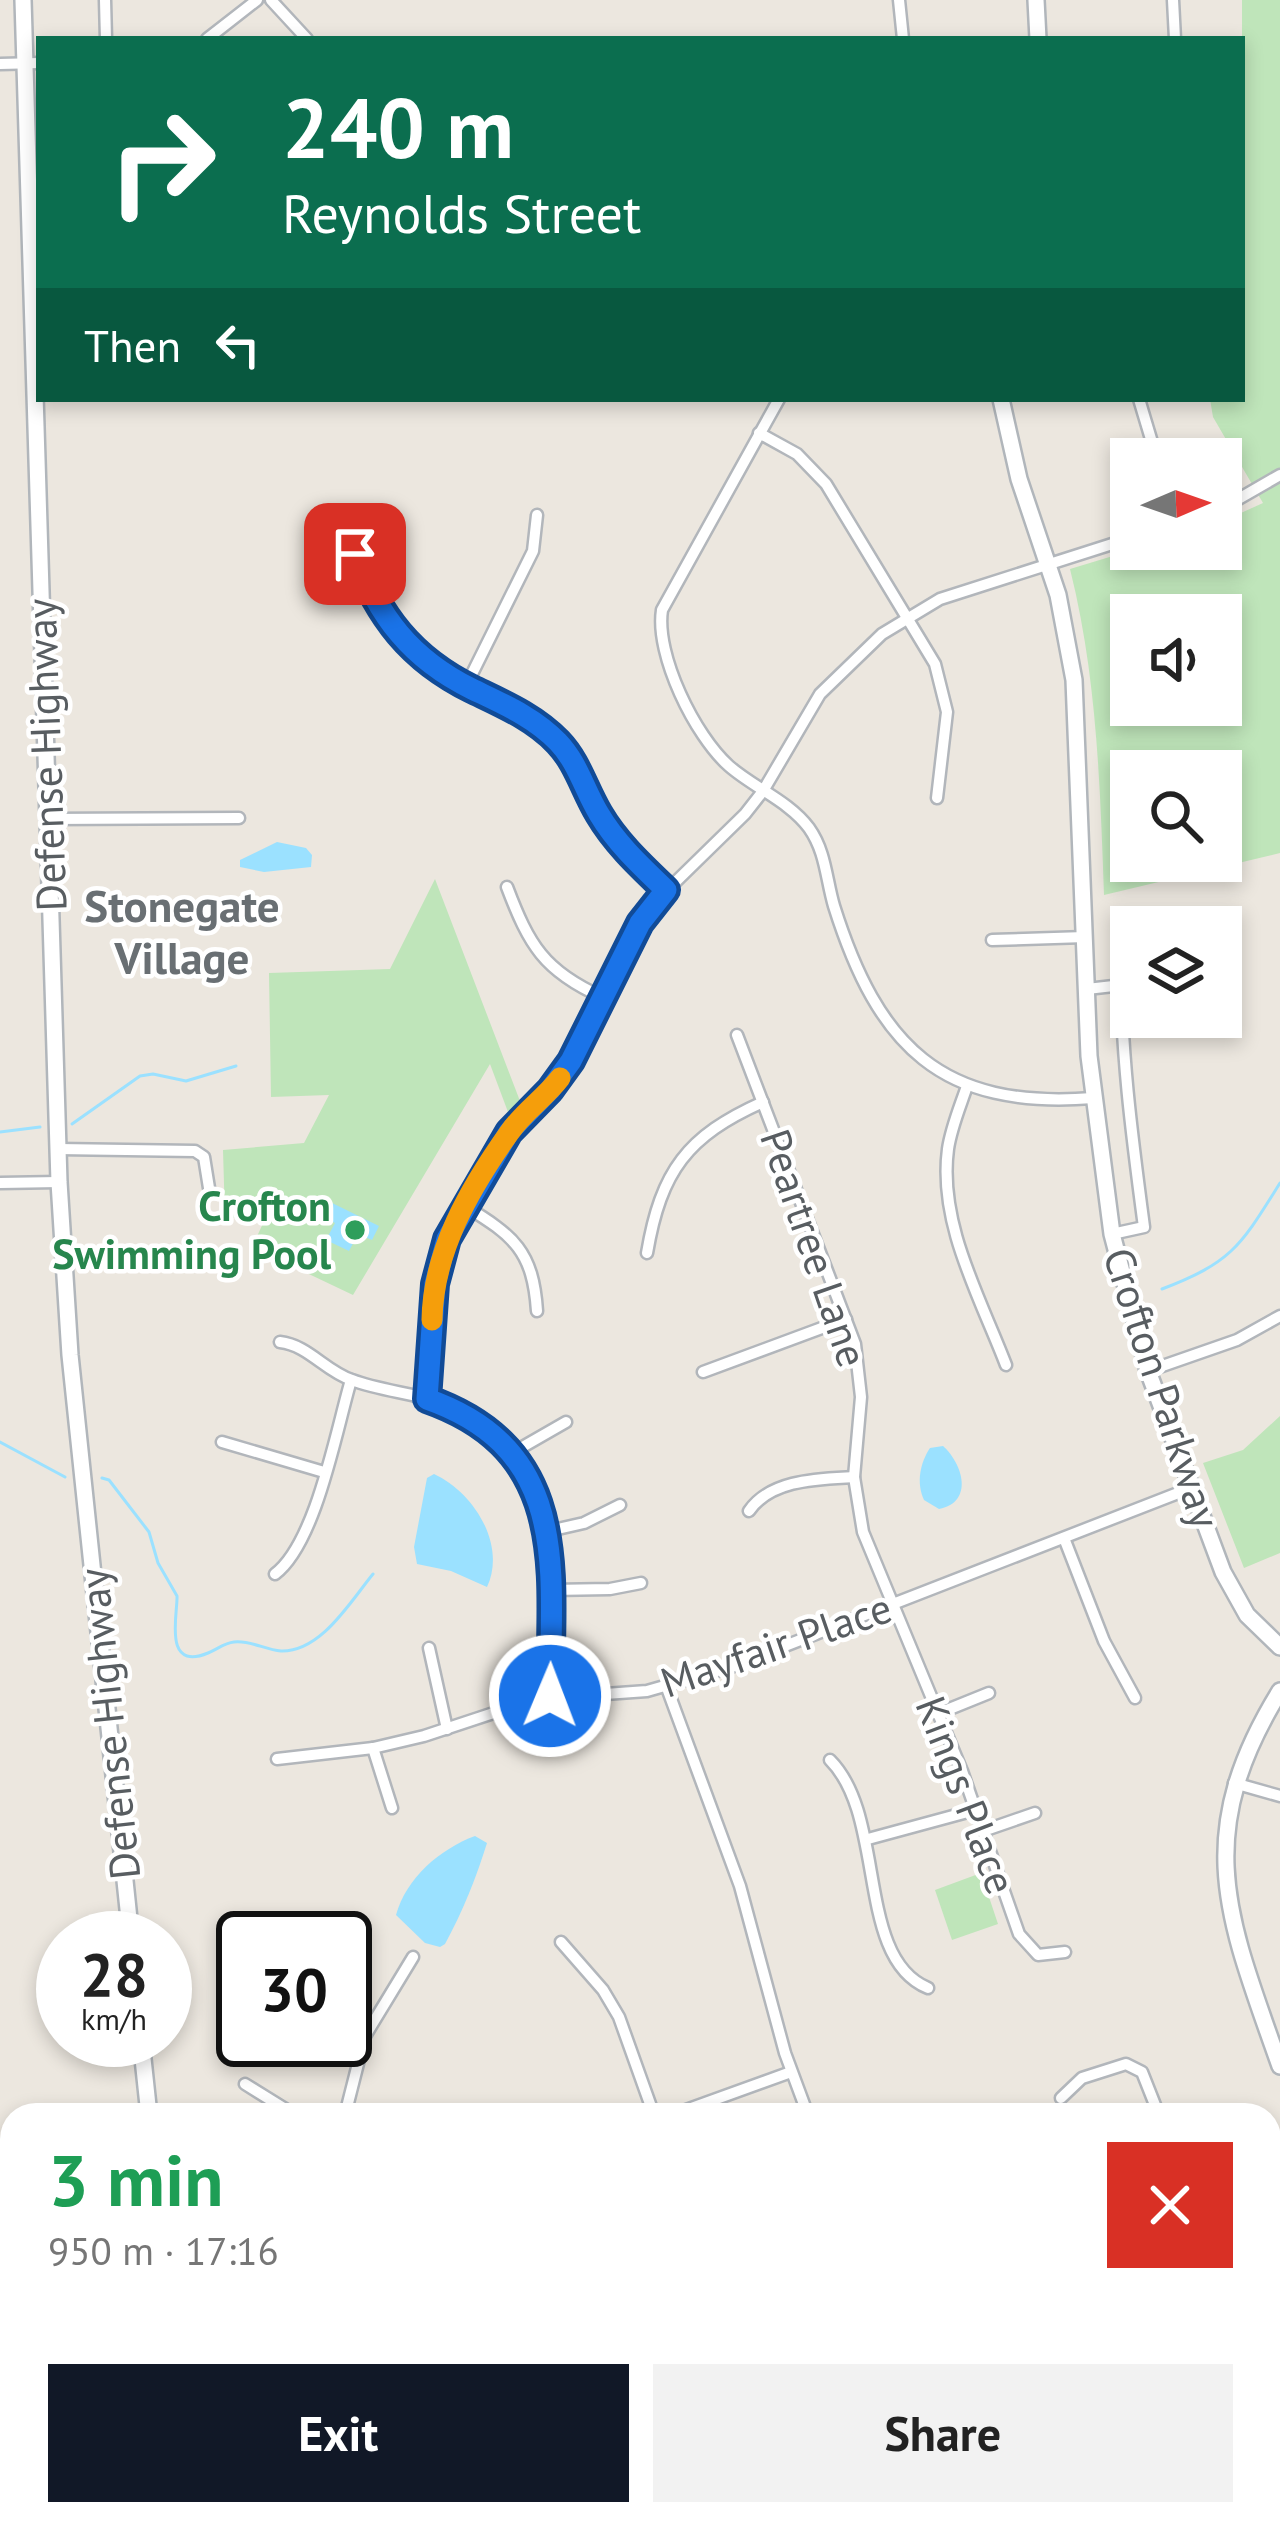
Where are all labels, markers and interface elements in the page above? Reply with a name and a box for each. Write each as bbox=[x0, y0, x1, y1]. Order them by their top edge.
text: 240 m bbox=[282, 72, 514, 181]
icon: right bbox=[84, 84, 240, 240]
text: Reynolds Street bbox=[282, 178, 641, 248]
icon: left bbox=[205, 312, 271, 378]
text: Then bbox=[84, 316, 181, 374]
north arrow bbox=[1110, 438, 1242, 570]
map controls bbox=[1110, 438, 1242, 1038]
pin bbox=[304, 503, 406, 605]
icon: arrive bbox=[322, 521, 388, 587]
button: sound bbox=[1110, 594, 1242, 726]
street label: Defense Highway bbox=[13, 597, 78, 912]
button: search bbox=[1110, 750, 1242, 882]
district label: Stonegate Village bbox=[84, 876, 280, 986]
button: layers bbox=[1110, 906, 1242, 1038]
street label: Peartree Lane bbox=[748, 1122, 881, 1374]
place label: Crofton Swimming Pool bbox=[52, 1178, 332, 1281]
marker: Crofton Swimming Pool bbox=[342, 1217, 368, 1243]
street label: Crofton Parkway bbox=[1091, 1241, 1234, 1535]
street label: Defense Highway bbox=[65, 1565, 152, 1882]
street label: Mayfair Place bbox=[653, 1579, 898, 1710]
position arrow bbox=[487, 1633, 613, 1759]
street label: Kings Place bbox=[904, 1688, 1029, 1901]
speed limit sign: 30 bbox=[216, 1911, 372, 2067]
text: 28 bbox=[80, 1935, 148, 2013]
text: km/h bbox=[81, 1999, 147, 2038]
text: 3 min bbox=[48, 2133, 224, 2226]
button: close bbox=[1107, 2142, 1233, 2268]
text: 950 m · 17:16 bbox=[48, 2225, 279, 2276]
button: Exit bbox=[48, 2364, 629, 2502]
button: Share bbox=[653, 2364, 1233, 2502]

